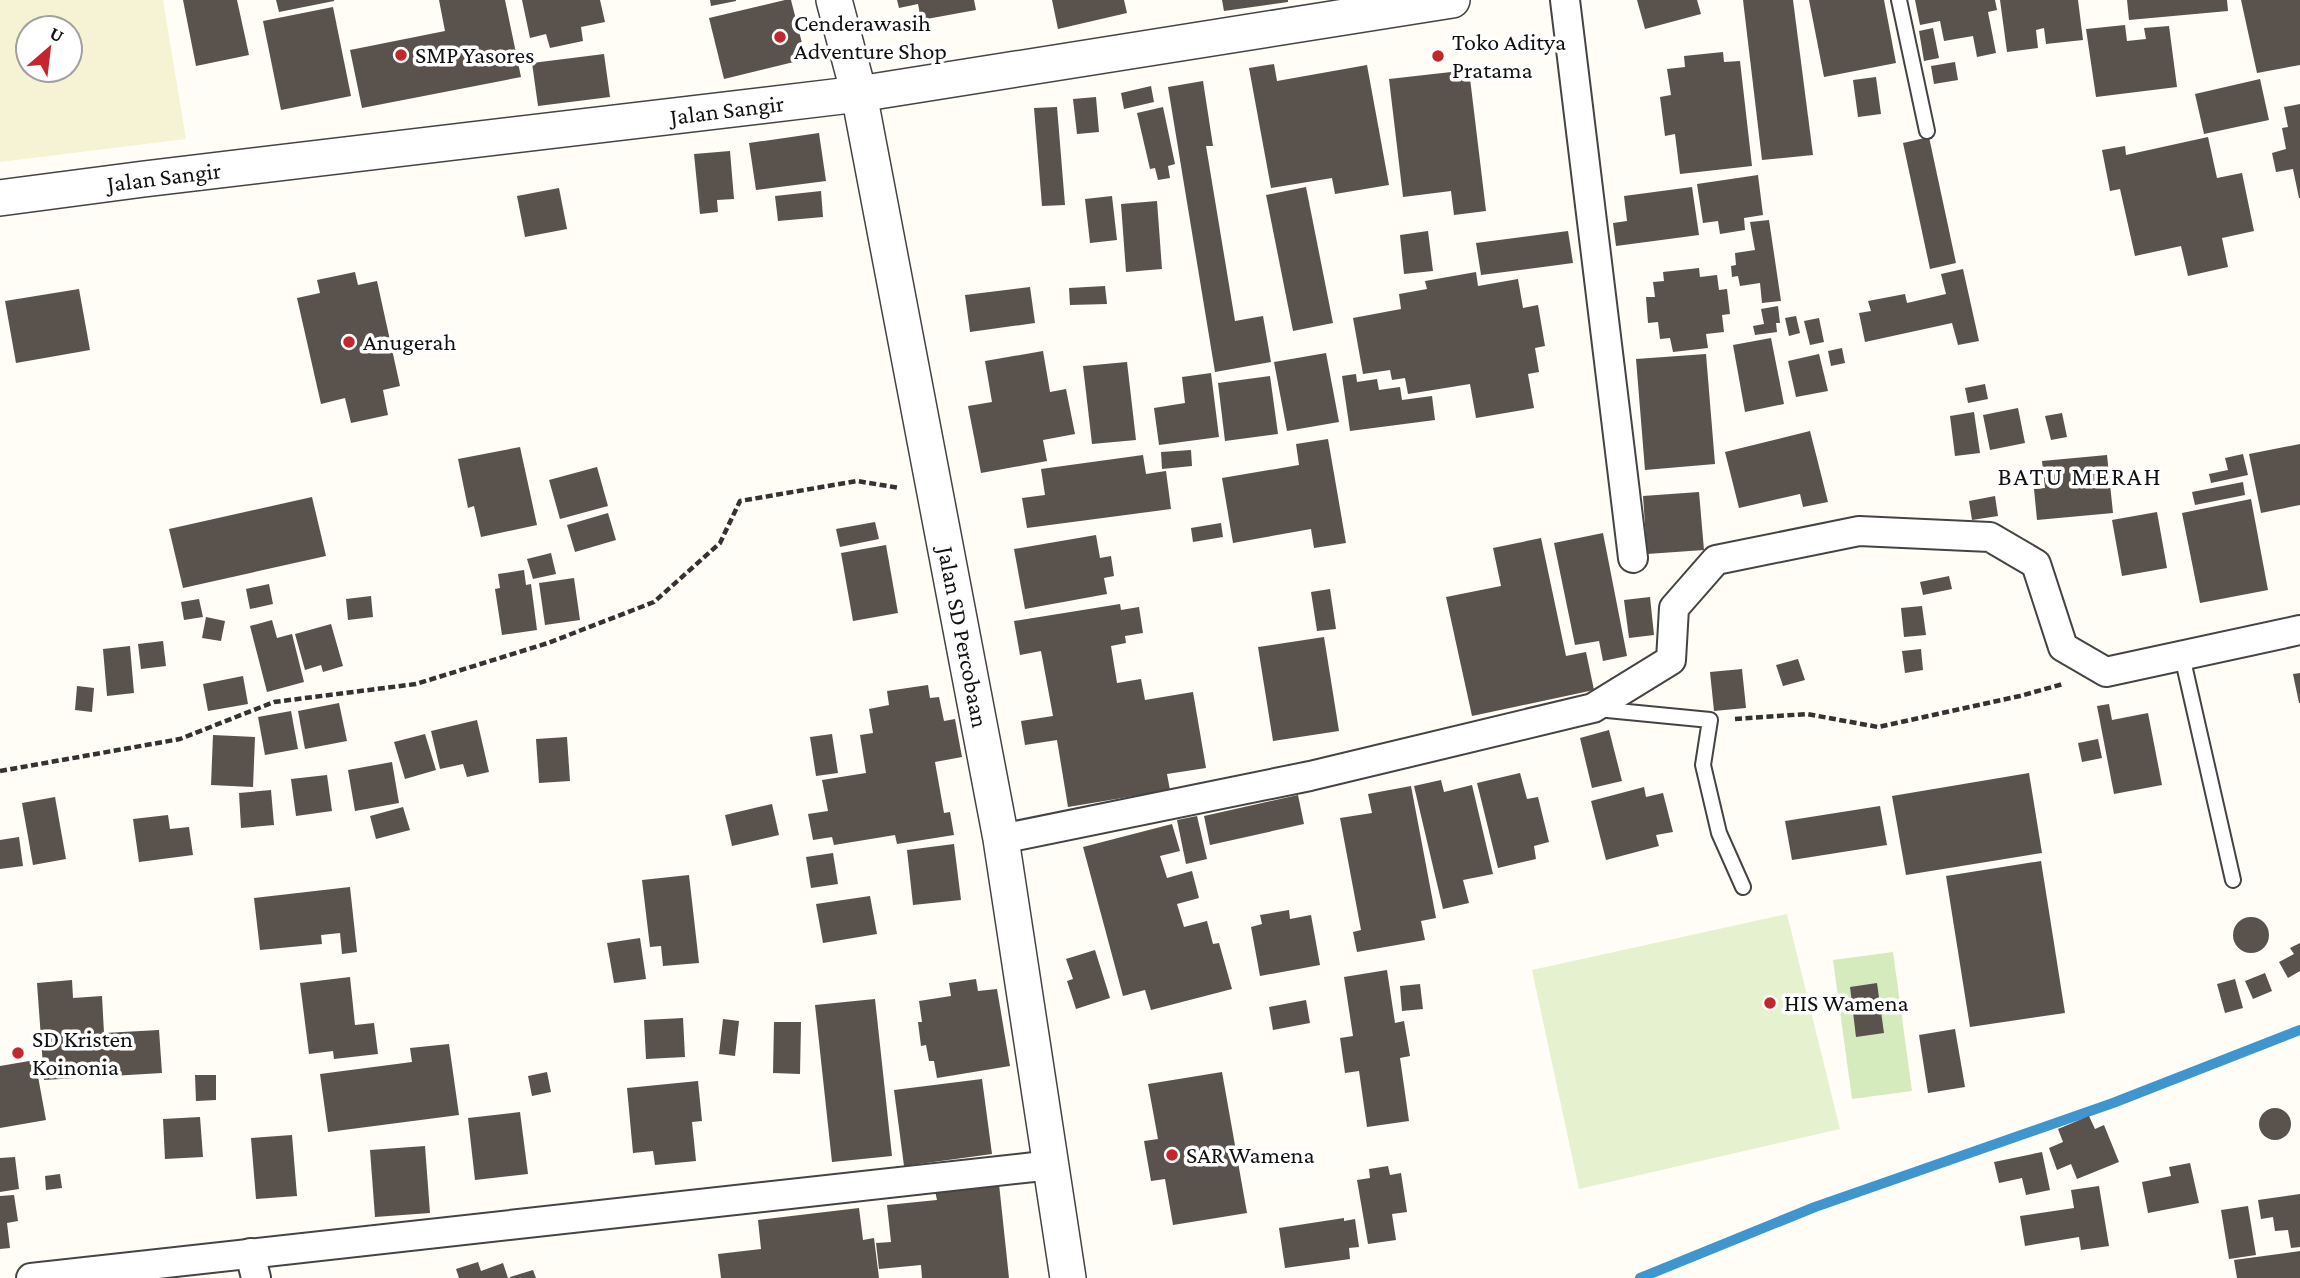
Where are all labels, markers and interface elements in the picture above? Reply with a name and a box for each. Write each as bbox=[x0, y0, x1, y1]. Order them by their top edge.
place label: Cenderawasih Adventure Shop bbox=[794, 9, 947, 64]
north arrow bbox=[14, 14, 84, 84]
text: U bbox=[46, 22, 67, 47]
place label: Toko Aditya Pratama bbox=[1452, 28, 1566, 83]
marker: Cenderawasih Adventure Shop bbox=[772, 29, 788, 45]
place label: SMP Yasores bbox=[415, 41, 534, 68]
marker: SMP Yasores bbox=[393, 47, 409, 63]
marker: Toko Aditya Pratama bbox=[1430, 48, 1446, 64]
street label: Jalan Sangir bbox=[666, 89, 786, 130]
street label: Jalan Sangir bbox=[103, 156, 223, 197]
place label: Anugerah bbox=[363, 328, 456, 355]
marker: Anugerah bbox=[341, 334, 357, 350]
district label: BATU MERAH bbox=[1997, 462, 2163, 491]
street label: Jalan SD Percobaan bbox=[932, 542, 994, 730]
place label: HIS Wamena bbox=[1784, 989, 1909, 1016]
marker: HIS Wamena bbox=[1762, 995, 1778, 1011]
place label: SD Kristen Koinonia bbox=[32, 1025, 133, 1080]
marker: SD Kristen Koinonia bbox=[10, 1045, 26, 1061]
place label: SAR Wamena bbox=[1186, 1141, 1315, 1168]
marker: SAR Wamena bbox=[1164, 1147, 1180, 1163]

